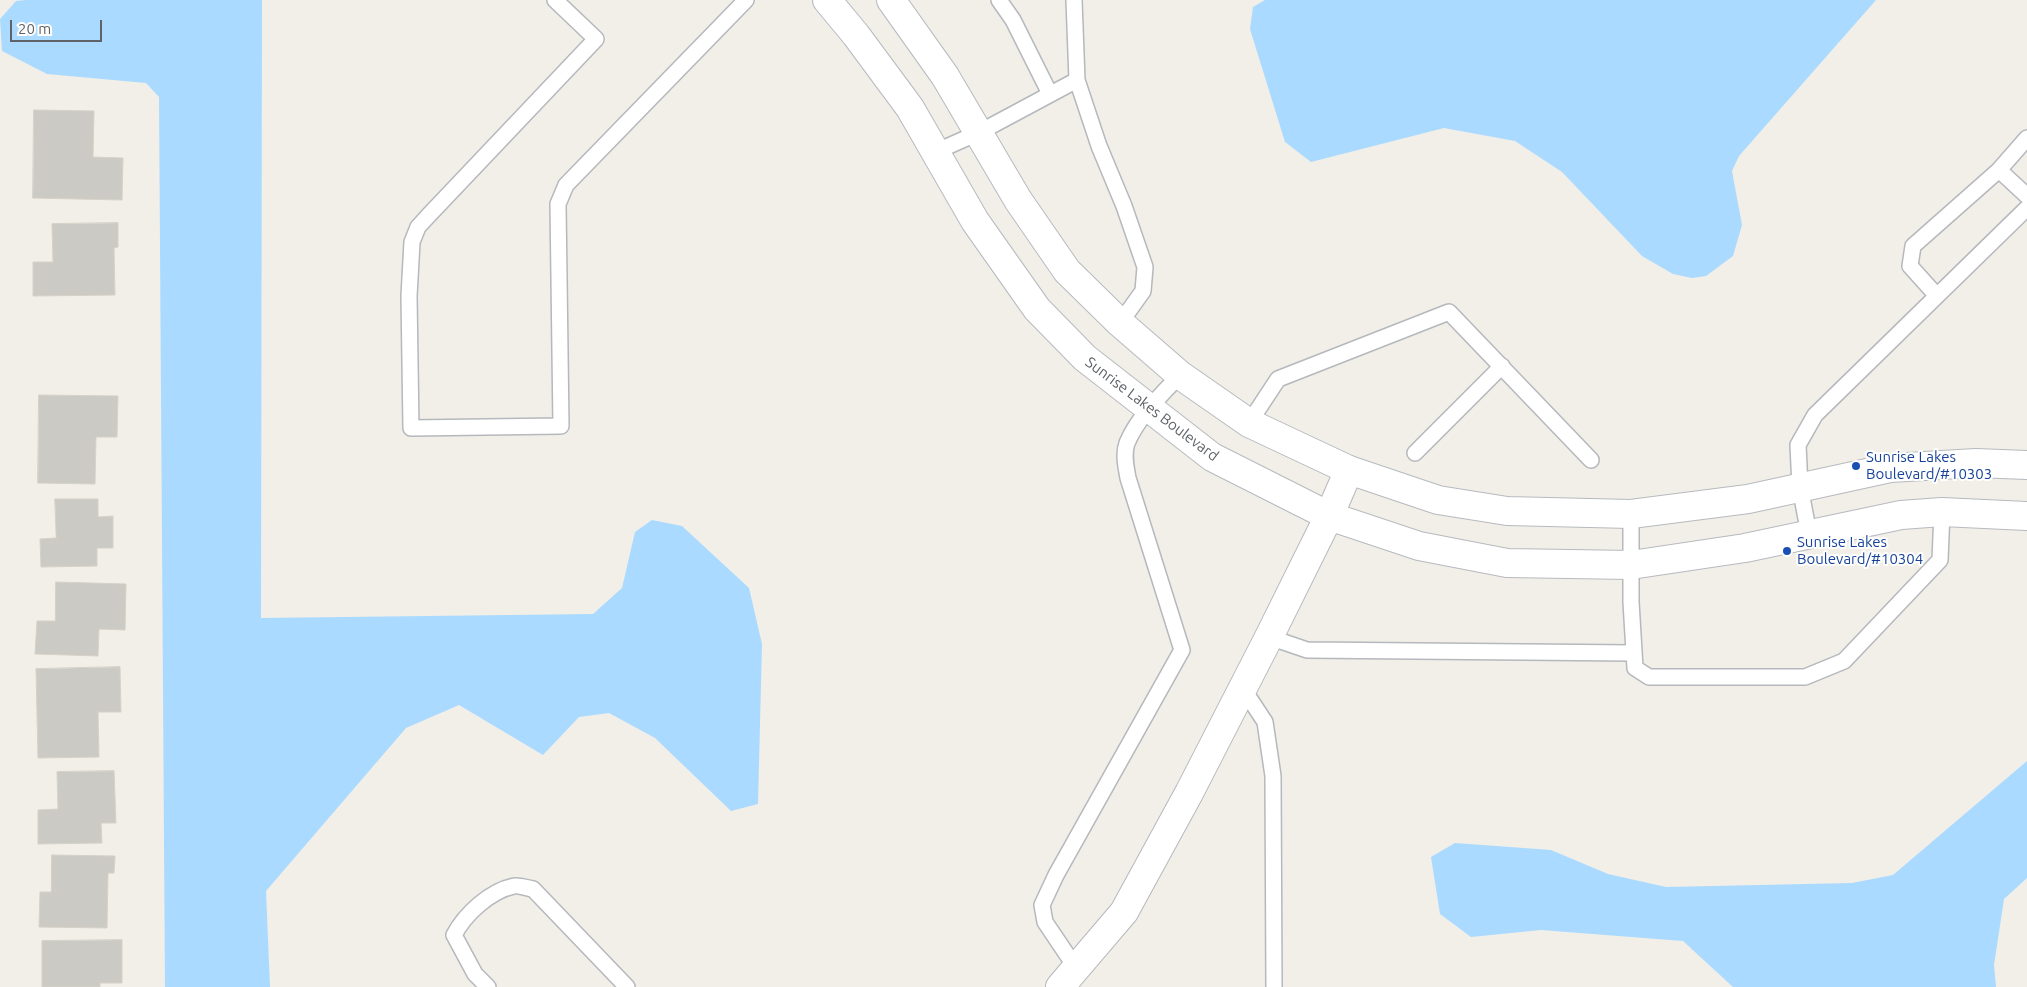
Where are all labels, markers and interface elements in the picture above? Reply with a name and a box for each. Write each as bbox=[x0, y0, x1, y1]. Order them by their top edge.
scale bar bbox=[12, 10, 105, 42]
text: 20 m bbox=[18, 20, 51, 37]
street label: Sunrise Lakes Boulevard bbox=[1082, 353, 1222, 465]
place label: Sunrise Lakes Boulevard/#10303 bbox=[1866, 448, 1992, 483]
marker: Sunrise Lakes Boulevard/#10303 bbox=[1850, 460, 1862, 472]
place label: Sunrise Lakes Boulevard/#10304 bbox=[1797, 533, 1923, 568]
marker: Sunrise Lakes Boulevard/#10304 bbox=[1781, 545, 1793, 557]

